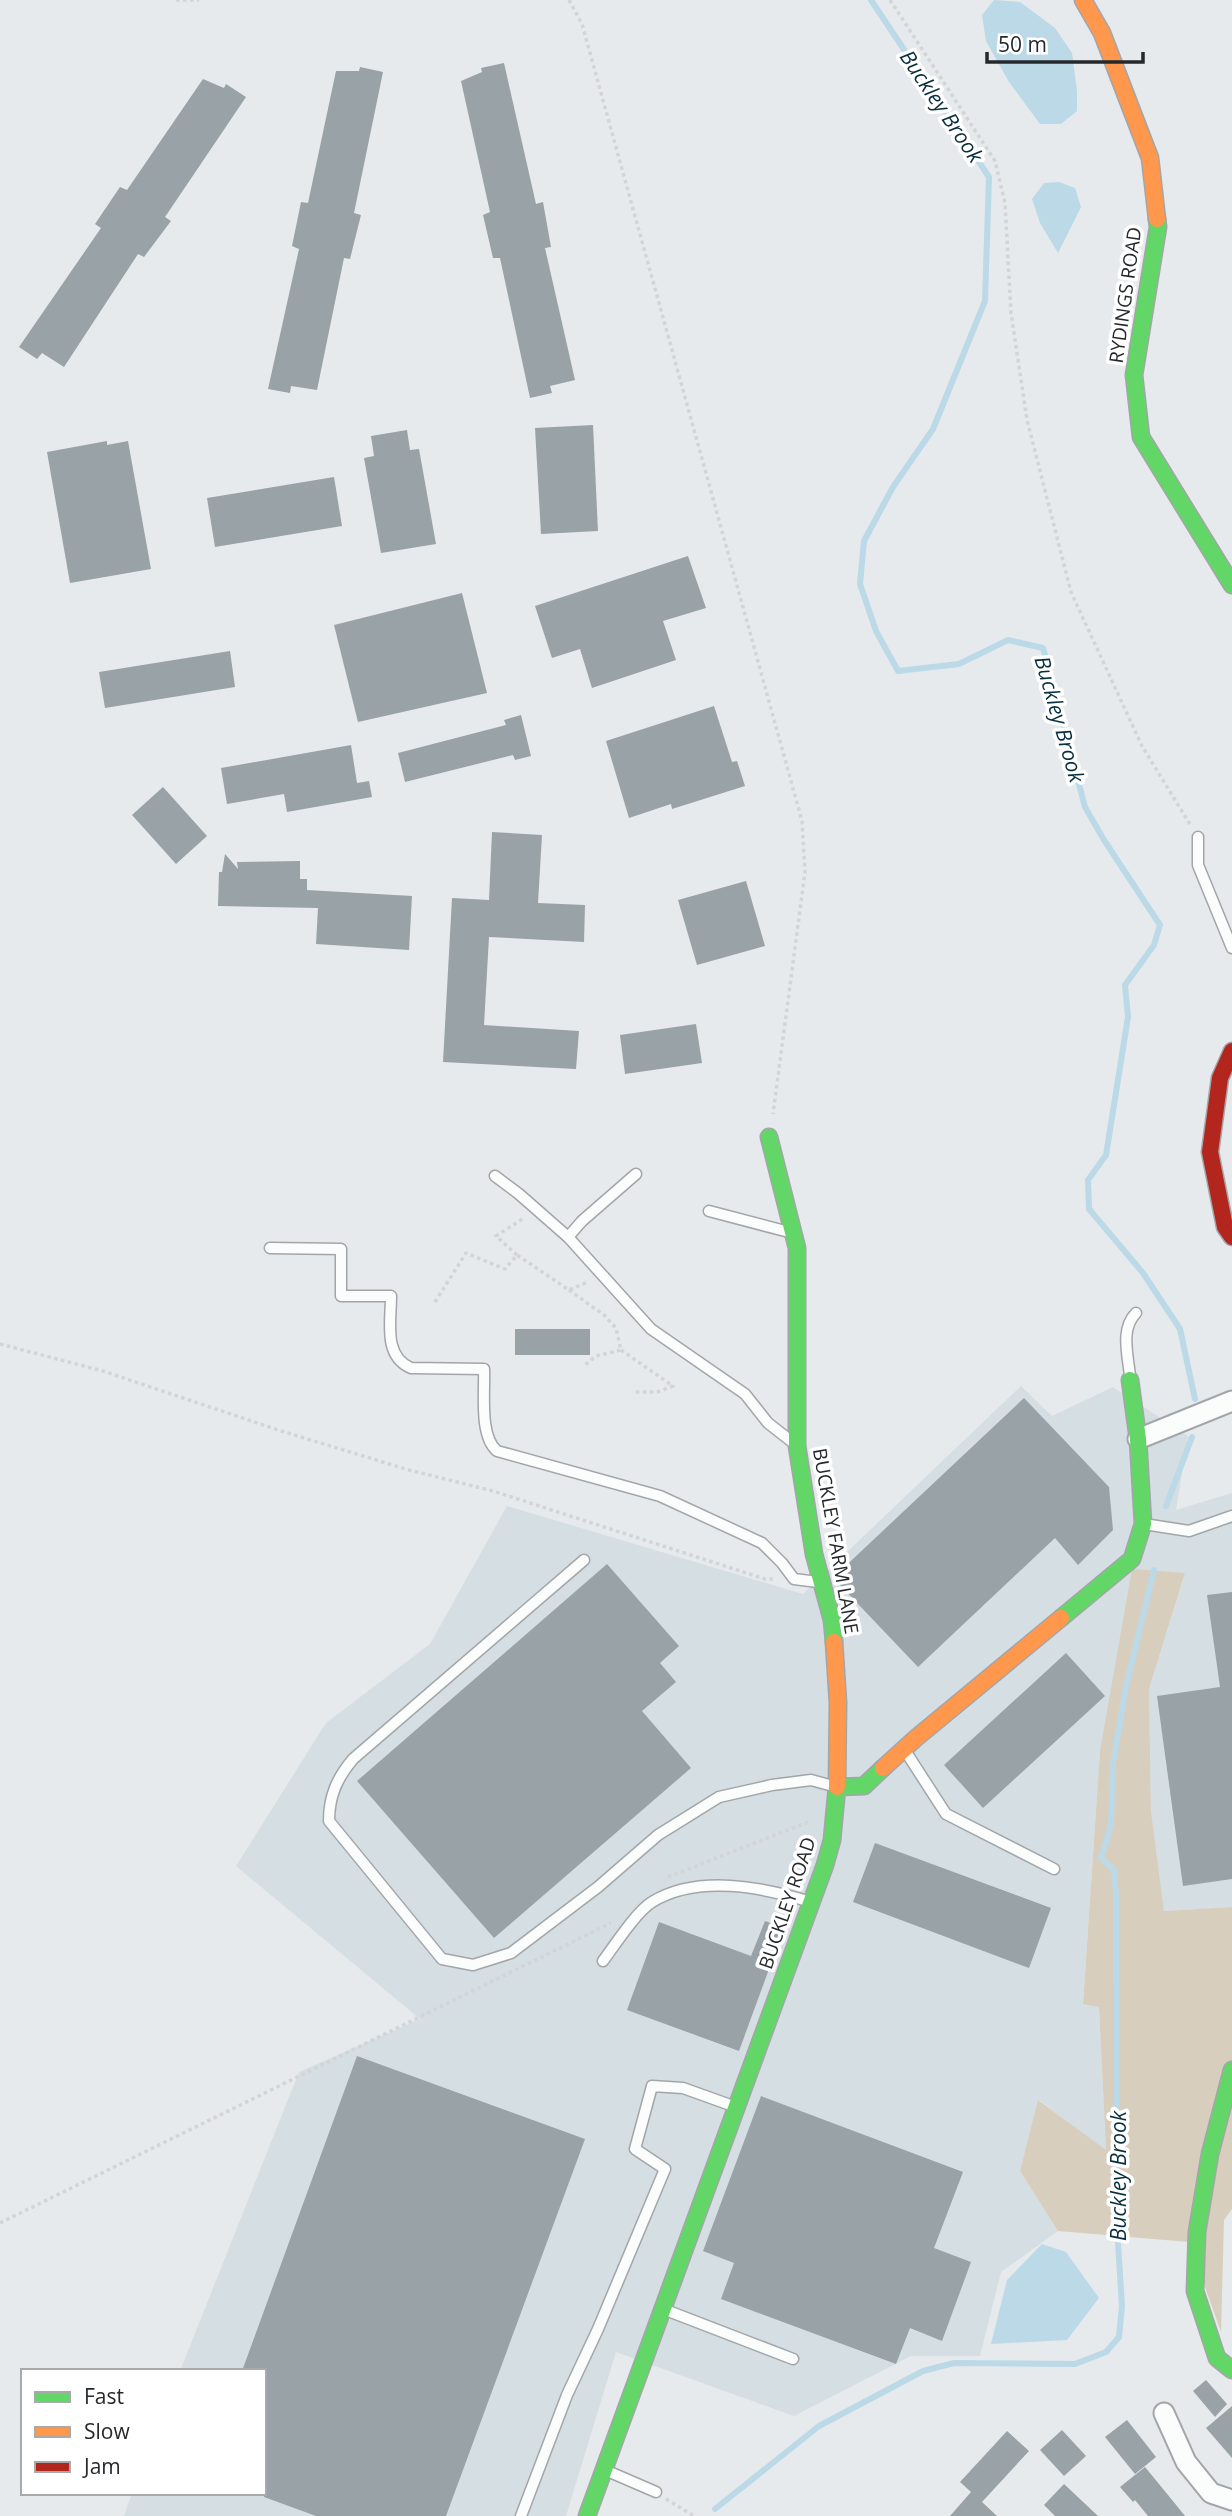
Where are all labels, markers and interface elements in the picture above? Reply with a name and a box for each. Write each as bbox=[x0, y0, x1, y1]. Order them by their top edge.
scale bar bbox=[987, 21, 1143, 65]
text: 50 m bbox=[998, 30, 1047, 58]
water label: Buckley Brook bbox=[894, 44, 990, 168]
street label: RYDINGS ROAD bbox=[1103, 225, 1147, 365]
water label: Buckley Brook bbox=[1029, 653, 1092, 786]
street label: BUCKLEY FARM LANE bbox=[807, 1446, 865, 1636]
street label: BUCKLEY ROAD bbox=[752, 1833, 822, 1973]
water label: Buckley Brook bbox=[1104, 2110, 1132, 2241]
legend bbox=[21, 2369, 266, 2495]
text: Fast bbox=[84, 2382, 124, 2410]
text: Slow bbox=[84, 2417, 130, 2445]
text: Jam bbox=[82, 2452, 121, 2480]

